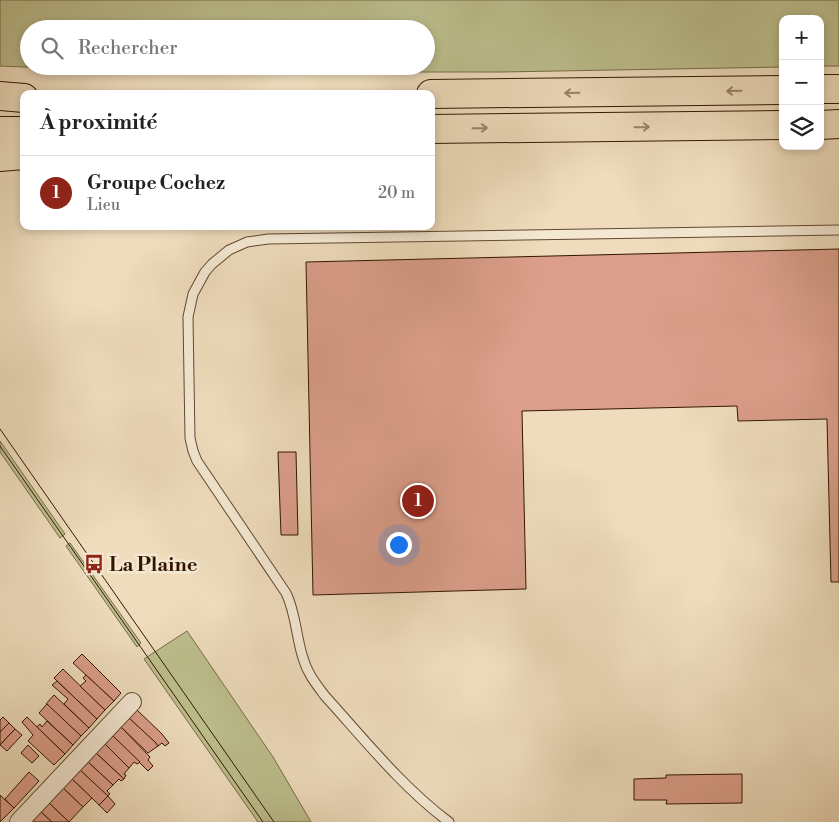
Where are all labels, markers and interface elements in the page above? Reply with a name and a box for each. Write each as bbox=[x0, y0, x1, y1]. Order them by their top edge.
map controls bbox=[779, 15, 824, 150]
button: + bbox=[779, 15, 824, 60]
search box bbox=[20, 20, 435, 75]
icon: search bbox=[38, 34, 66, 62]
text: Rechercher bbox=[78, 36, 177, 60]
button: − bbox=[779, 60, 824, 105]
one-way arrow bbox=[726, 86, 742, 95]
one-way arrow bbox=[564, 88, 580, 98]
button: layers bbox=[779, 105, 824, 150]
text: À proximité bbox=[40, 110, 157, 136]
one-way arrow bbox=[634, 122, 650, 132]
one-way arrow bbox=[472, 123, 488, 133]
text: Groupe Cochez bbox=[87, 171, 225, 195]
text: 1 bbox=[52, 183, 60, 203]
text: 20 m bbox=[378, 183, 415, 203]
text: Lieu bbox=[87, 195, 120, 215]
pin: 1 bbox=[402, 482, 434, 520]
your location bbox=[386, 532, 412, 558]
bus stop icon: La Plaine bbox=[83, 553, 105, 575]
place label: La Plaine bbox=[109, 553, 198, 578]

